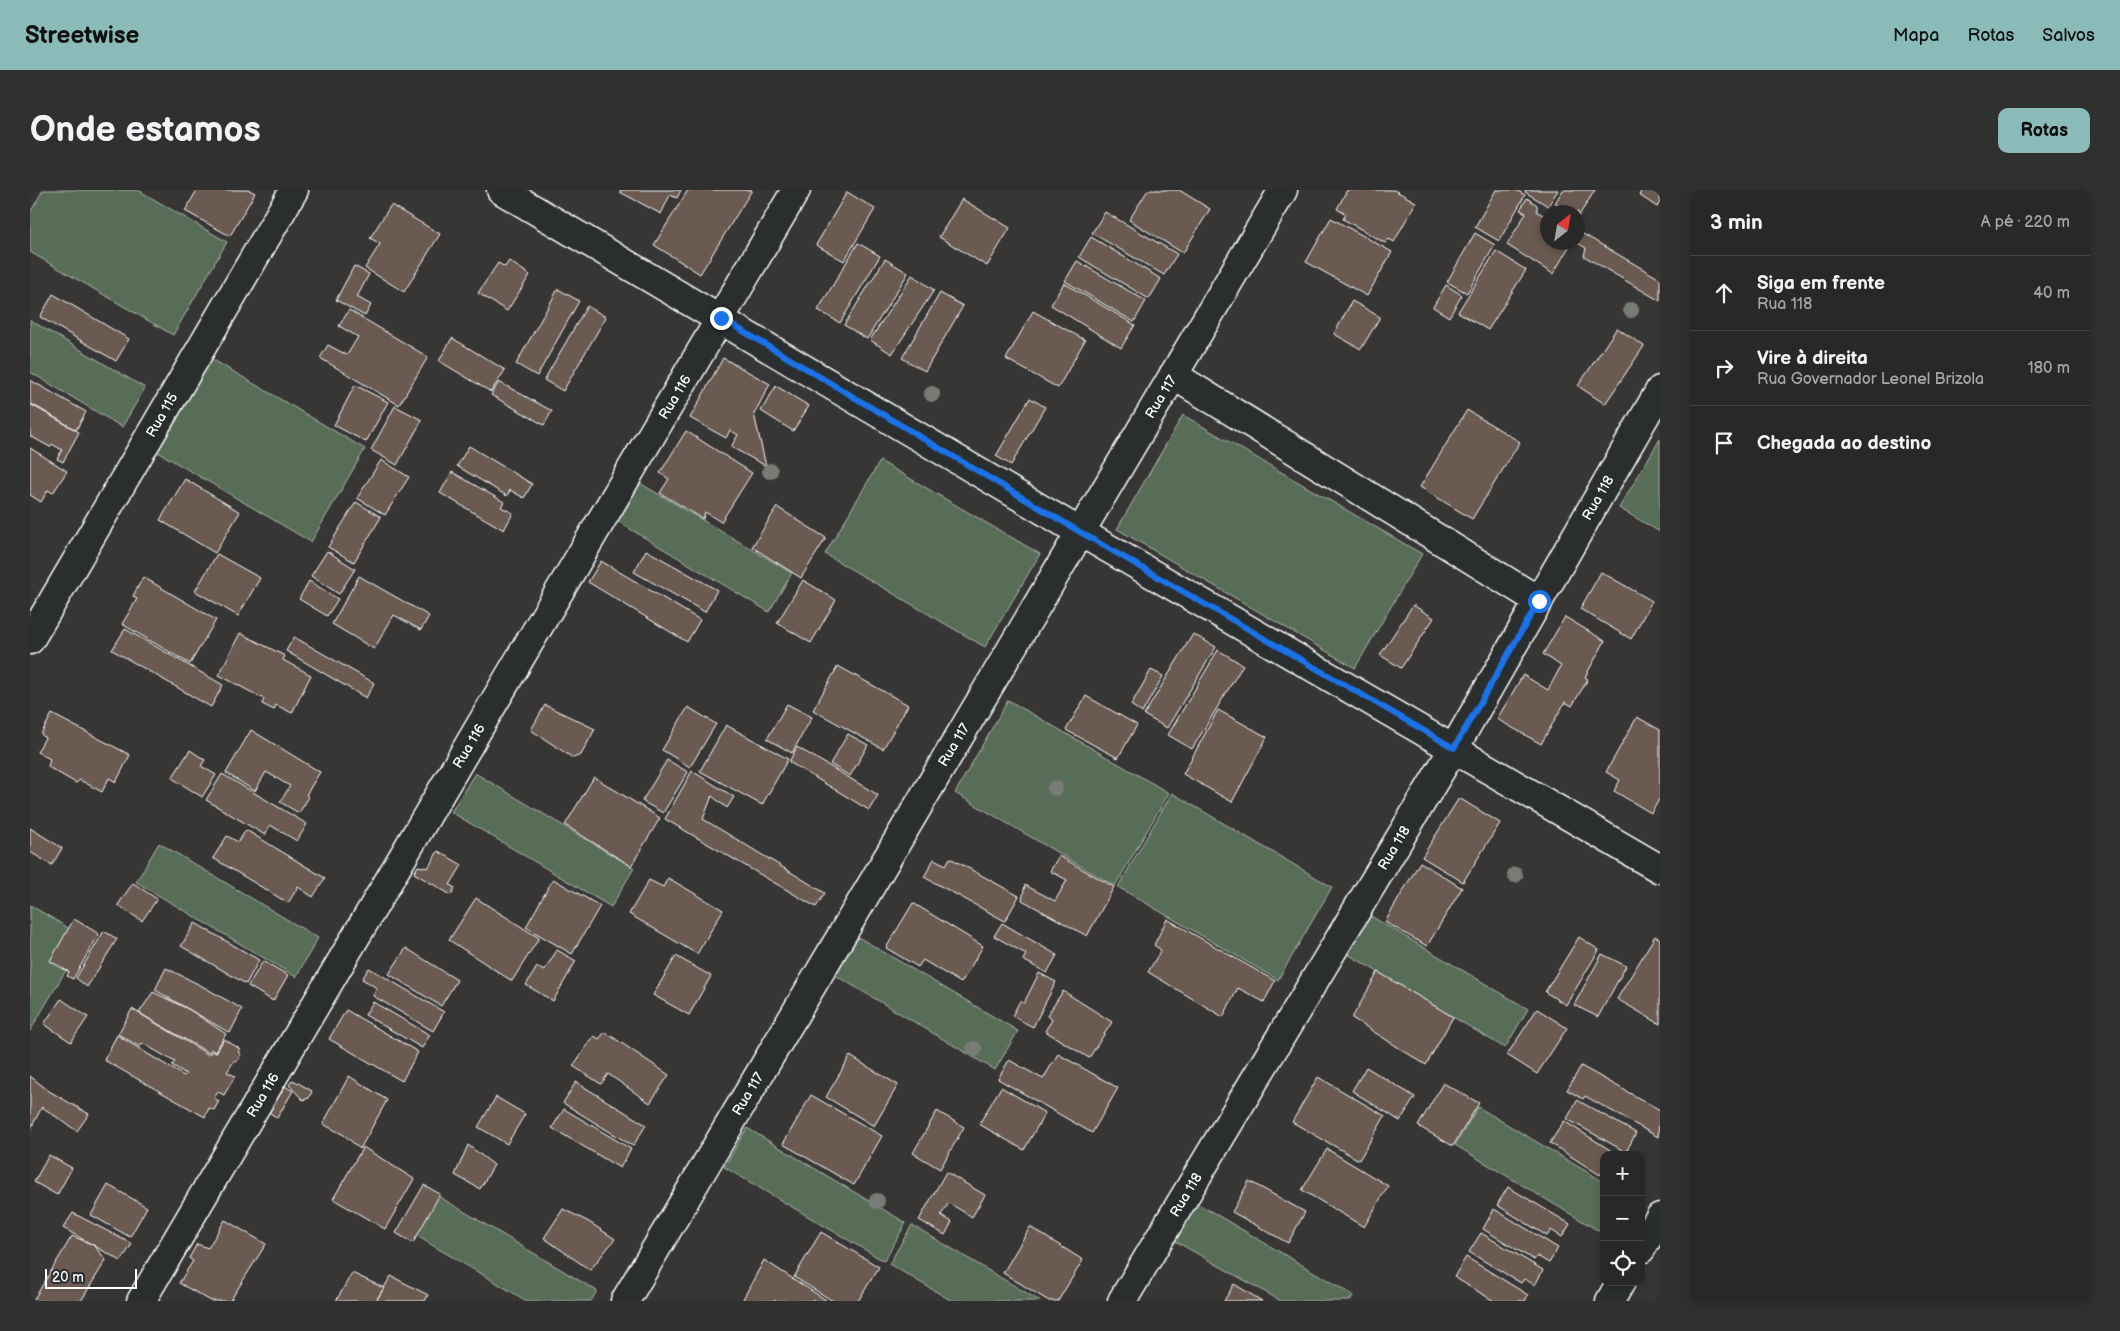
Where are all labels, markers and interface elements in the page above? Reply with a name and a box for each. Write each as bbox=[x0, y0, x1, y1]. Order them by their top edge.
text: Streetwise bbox=[25, 21, 139, 50]
text: Mapa bbox=[1893, 25, 1939, 46]
text: Rotas bbox=[1967, 25, 2014, 46]
text: Salvos bbox=[2042, 25, 2095, 46]
button: Rotas bbox=[1998, 108, 2090, 153]
text: Onde estamos bbox=[30, 109, 261, 152]
north arrow bbox=[1540, 205, 1585, 250]
text: 3 min bbox=[1710, 210, 1763, 235]
text: A pé · 220 m bbox=[1981, 213, 2070, 232]
text: Siga em frente bbox=[1757, 272, 1885, 295]
icon: ahead bbox=[1710, 279, 1738, 307]
text: 40 m bbox=[2033, 284, 2070, 303]
text: Rua 118 bbox=[1757, 295, 1812, 314]
route end bbox=[710, 307, 733, 330]
text: Vire à direita bbox=[1757, 347, 1868, 370]
icon: right bbox=[1710, 354, 1738, 382]
text: 180 m bbox=[2028, 359, 2070, 378]
text: Rua Governador Leonel Brizola bbox=[1757, 370, 1984, 389]
street label: Rua 116 bbox=[655, 371, 695, 422]
street label: Rua 117 bbox=[1142, 372, 1180, 422]
street label: Rua 115 bbox=[143, 390, 181, 440]
icon: arrive bbox=[1710, 429, 1738, 457]
text: Chegada ao destino bbox=[1757, 432, 1931, 455]
street label: Rua 118 bbox=[1579, 473, 1617, 523]
route start bbox=[1528, 590, 1551, 613]
street label: Rua 116 bbox=[449, 720, 489, 771]
street label: Rua 117 bbox=[935, 720, 973, 770]
street label: Rua 118 bbox=[1374, 823, 1414, 873]
street label: Rua 116 bbox=[243, 1069, 283, 1120]
street label: Rua 117 bbox=[729, 1069, 767, 1119]
map controls bbox=[1600, 1151, 1645, 1286]
button: + bbox=[1600, 1151, 1645, 1196]
street label: Rua 118 bbox=[1166, 1170, 1206, 1220]
button: − bbox=[1600, 1196, 1645, 1241]
button: locate bbox=[1600, 1241, 1645, 1286]
scale bar bbox=[45, 1266, 138, 1289]
text: 20 m bbox=[52, 1269, 84, 1286]

